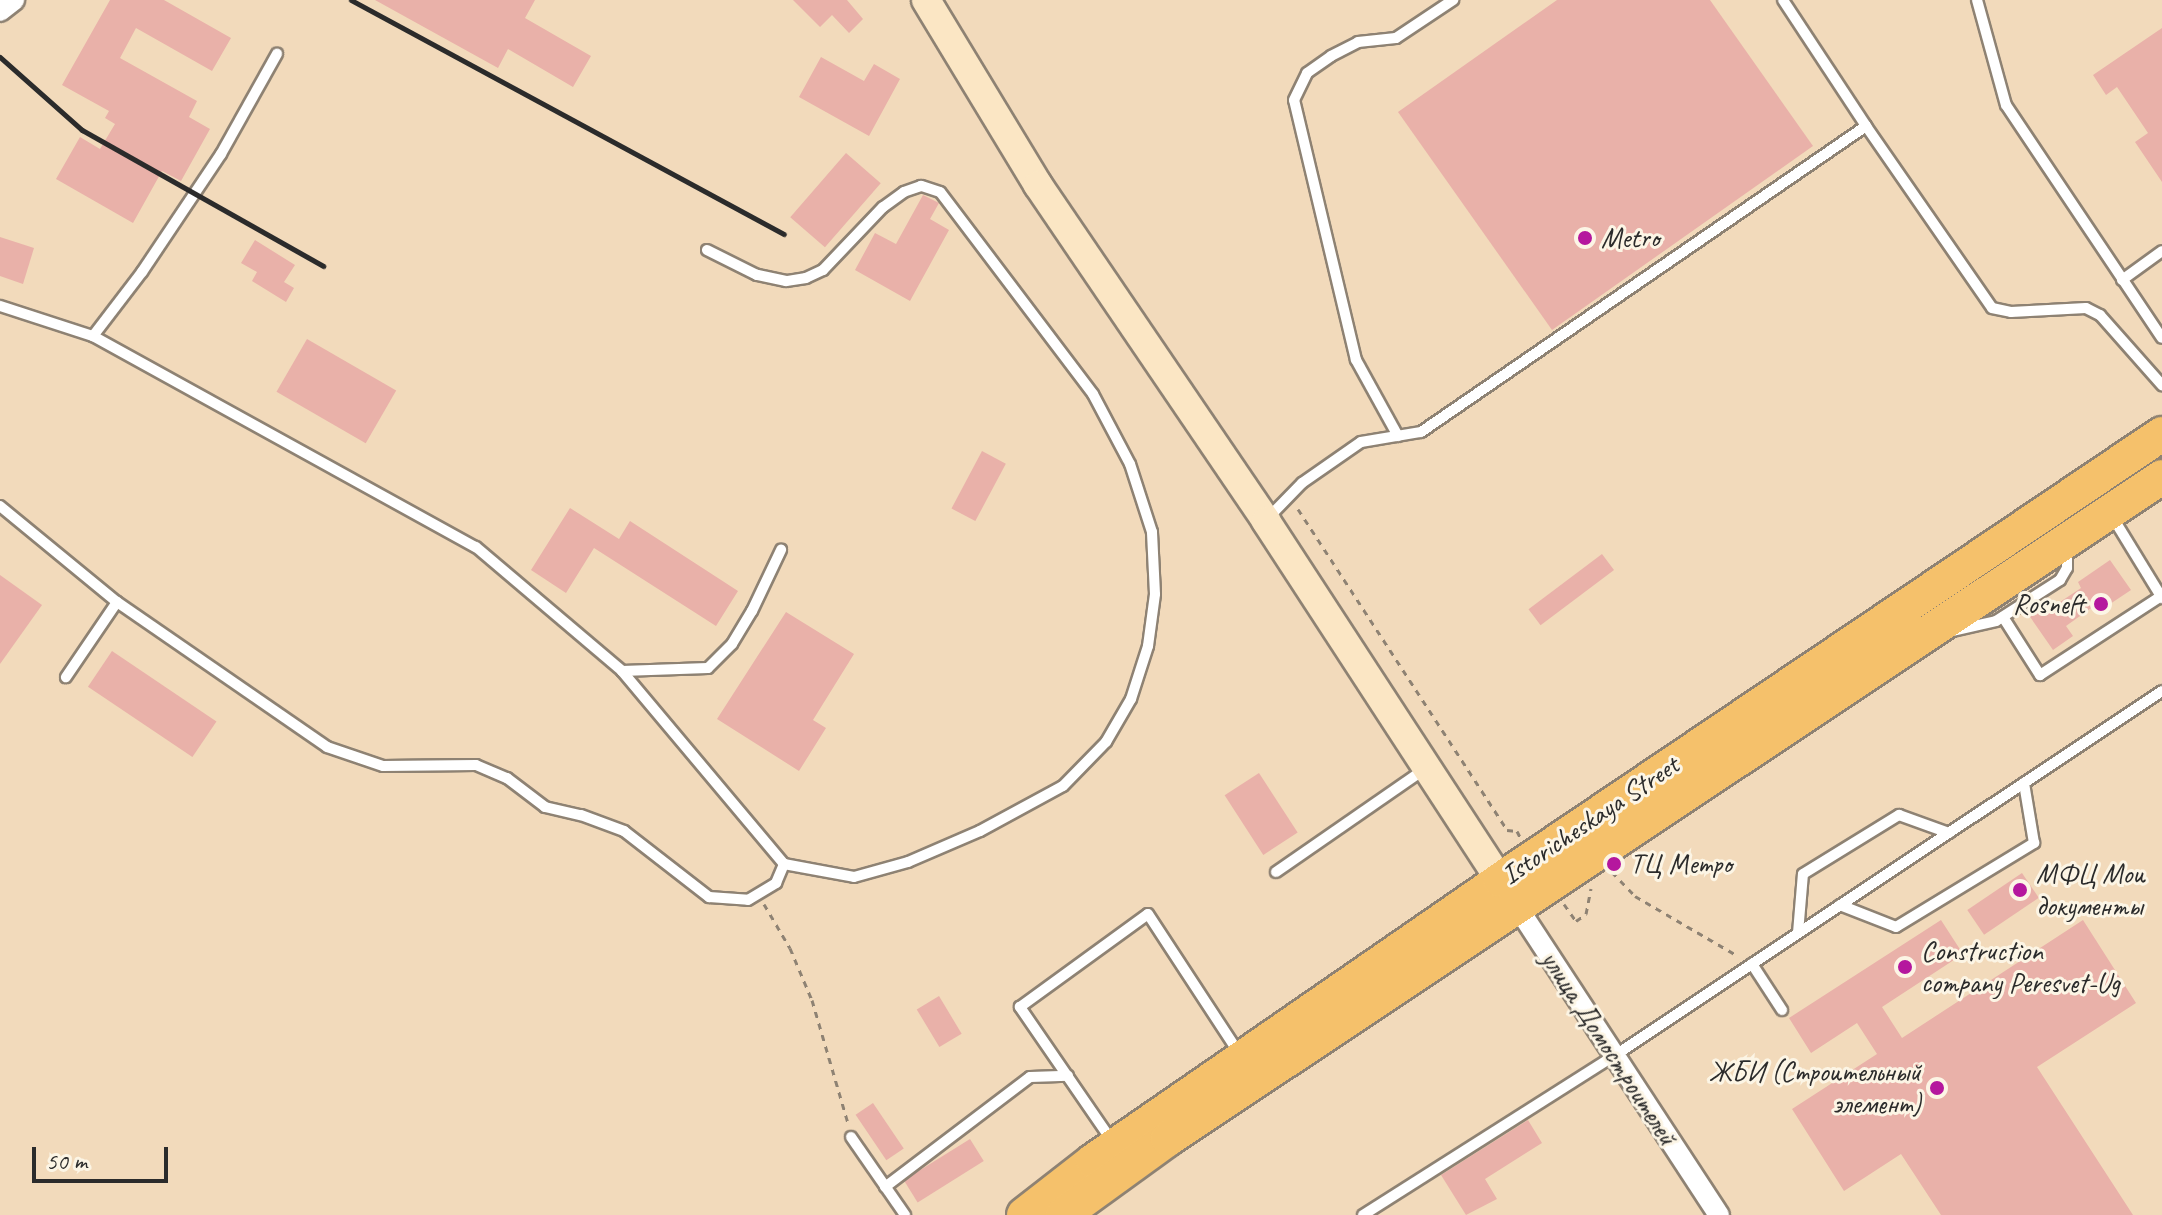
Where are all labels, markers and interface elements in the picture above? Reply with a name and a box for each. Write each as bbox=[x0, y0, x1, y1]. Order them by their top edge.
place label: Metro bbox=[1601, 221, 1659, 255]
marker: Metro bbox=[1576, 229, 1594, 247]
place label: Rosneft bbox=[2013, 587, 2085, 621]
marker: Rosneft bbox=[2092, 595, 2110, 613]
street label: Istoricheskaya Street bbox=[1495, 748, 1685, 892]
place label: ТЦ Метро bbox=[1630, 847, 1732, 881]
marker: ТЦ Метро bbox=[1605, 855, 1623, 873]
place label: МФЦ Мои документы bbox=[2036, 857, 2145, 923]
marker: МФЦ Мои документы bbox=[2011, 881, 2029, 899]
place label: Construction company Peresvet-Ug bbox=[1921, 934, 2119, 1000]
street label: улица Домостроителей bbox=[1533, 943, 1685, 1153]
marker: Construction company Peresvet-Ug bbox=[1896, 958, 1914, 976]
place label: ЖБИ (Строительный элемент) bbox=[1709, 1055, 1921, 1121]
marker: ЖБИ (Строительный элемент) bbox=[1928, 1079, 1946, 1097]
scale bar bbox=[36, 1131, 172, 1181]
text: 50 m bbox=[46, 1146, 87, 1176]

